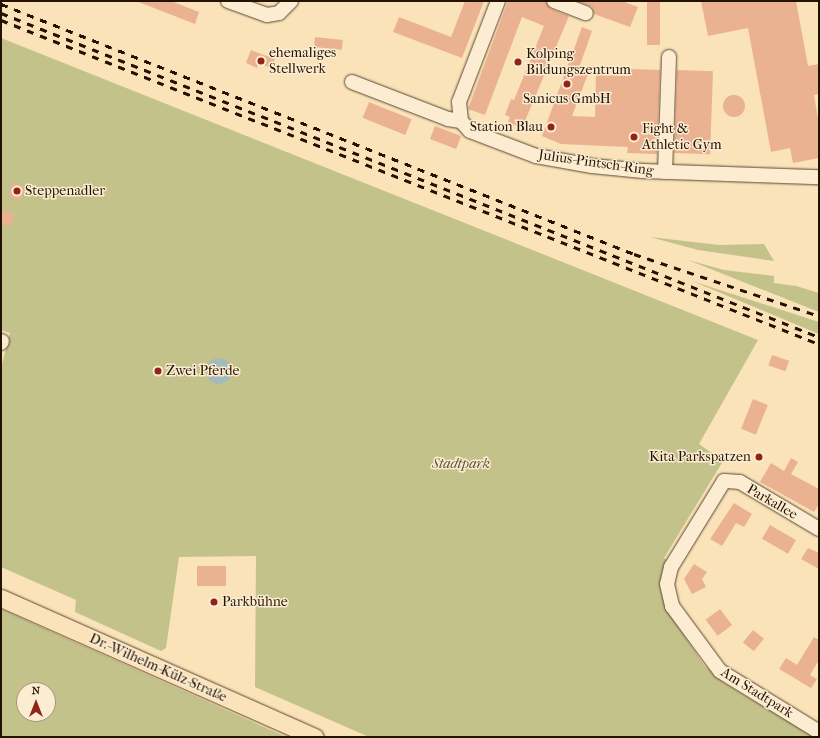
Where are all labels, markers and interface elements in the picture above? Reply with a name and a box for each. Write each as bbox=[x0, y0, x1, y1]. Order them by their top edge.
place label: ehemaliges Stellwerk bbox=[269, 45, 336, 78]
place label: Kolping Bildungszentrum bbox=[526, 46, 631, 78]
marker: ehemaliges Stellwerk bbox=[256, 56, 266, 66]
marker: Kolping Bildungszentrum bbox=[513, 57, 523, 67]
marker: Sanicus GmbH bbox=[562, 79, 572, 89]
place label: Sanicus GmbH bbox=[523, 91, 611, 107]
place label: Station Blau bbox=[470, 119, 543, 135]
place label: Fight & Athletic Gym bbox=[642, 121, 722, 154]
marker: Station Blau bbox=[546, 122, 556, 132]
marker: Fight & Athletic Gym bbox=[629, 132, 639, 142]
street label: Julius-Pintsch-Ring bbox=[537, 147, 655, 179]
place label: Steppenadler bbox=[25, 183, 105, 199]
marker: Steppenadler bbox=[12, 186, 22, 196]
place label: Zwei Pferde bbox=[166, 363, 239, 379]
marker: Zwei Pferde bbox=[153, 366, 163, 376]
place label: Kita Parkspatzen bbox=[649, 449, 751, 465]
marker: Kita Parkspatzen bbox=[754, 452, 764, 462]
park label: Stadtpark bbox=[432, 456, 490, 472]
street label: Parkallee bbox=[744, 481, 800, 523]
place label: Parkbühne bbox=[222, 594, 288, 610]
marker: Parkbühne bbox=[209, 597, 219, 607]
street label: Dr.-Wilhelm-Külz-Straße bbox=[87, 630, 229, 706]
street label: Am Stadtpark bbox=[718, 664, 796, 722]
north arrow bbox=[16, 682, 56, 722]
text: N bbox=[32, 684, 40, 697]

